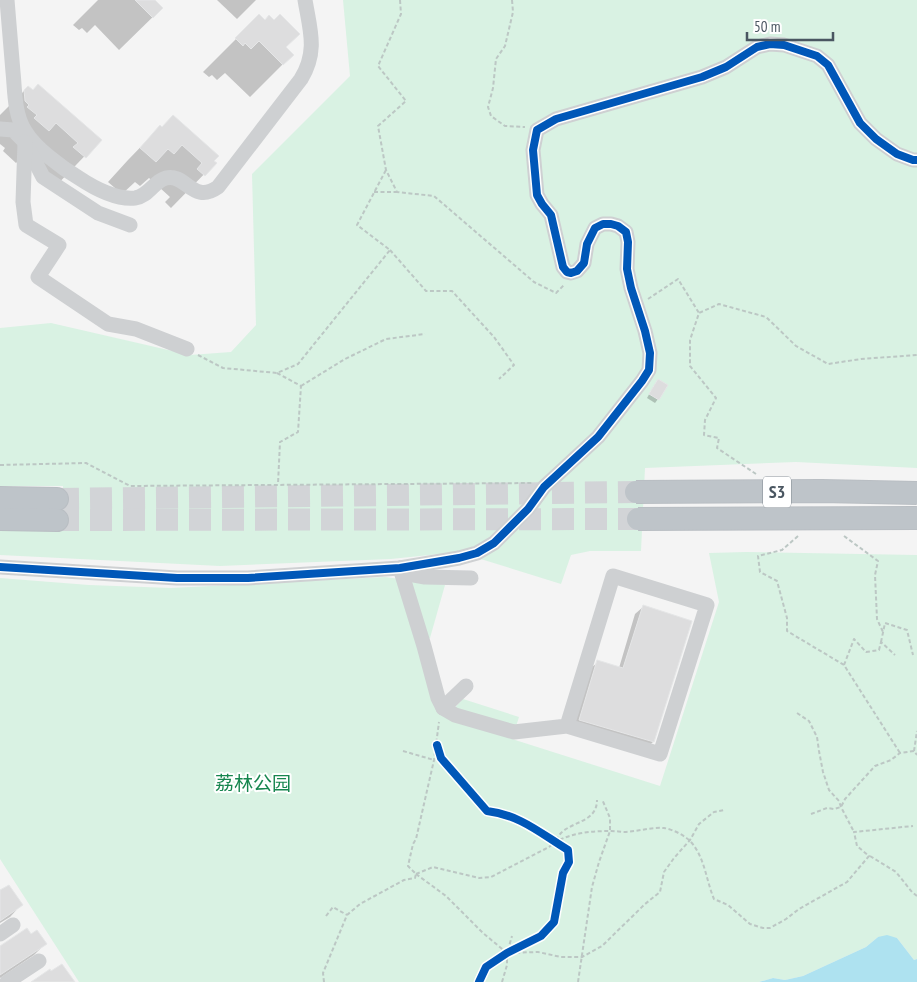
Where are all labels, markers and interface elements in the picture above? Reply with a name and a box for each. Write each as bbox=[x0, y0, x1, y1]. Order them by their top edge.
scale bar bbox=[747, 10, 833, 42]
text: 50 m bbox=[754, 17, 780, 36]
road number: S3 bbox=[763, 477, 791, 508]
park label: 荔林公园 bbox=[215, 771, 291, 795]

